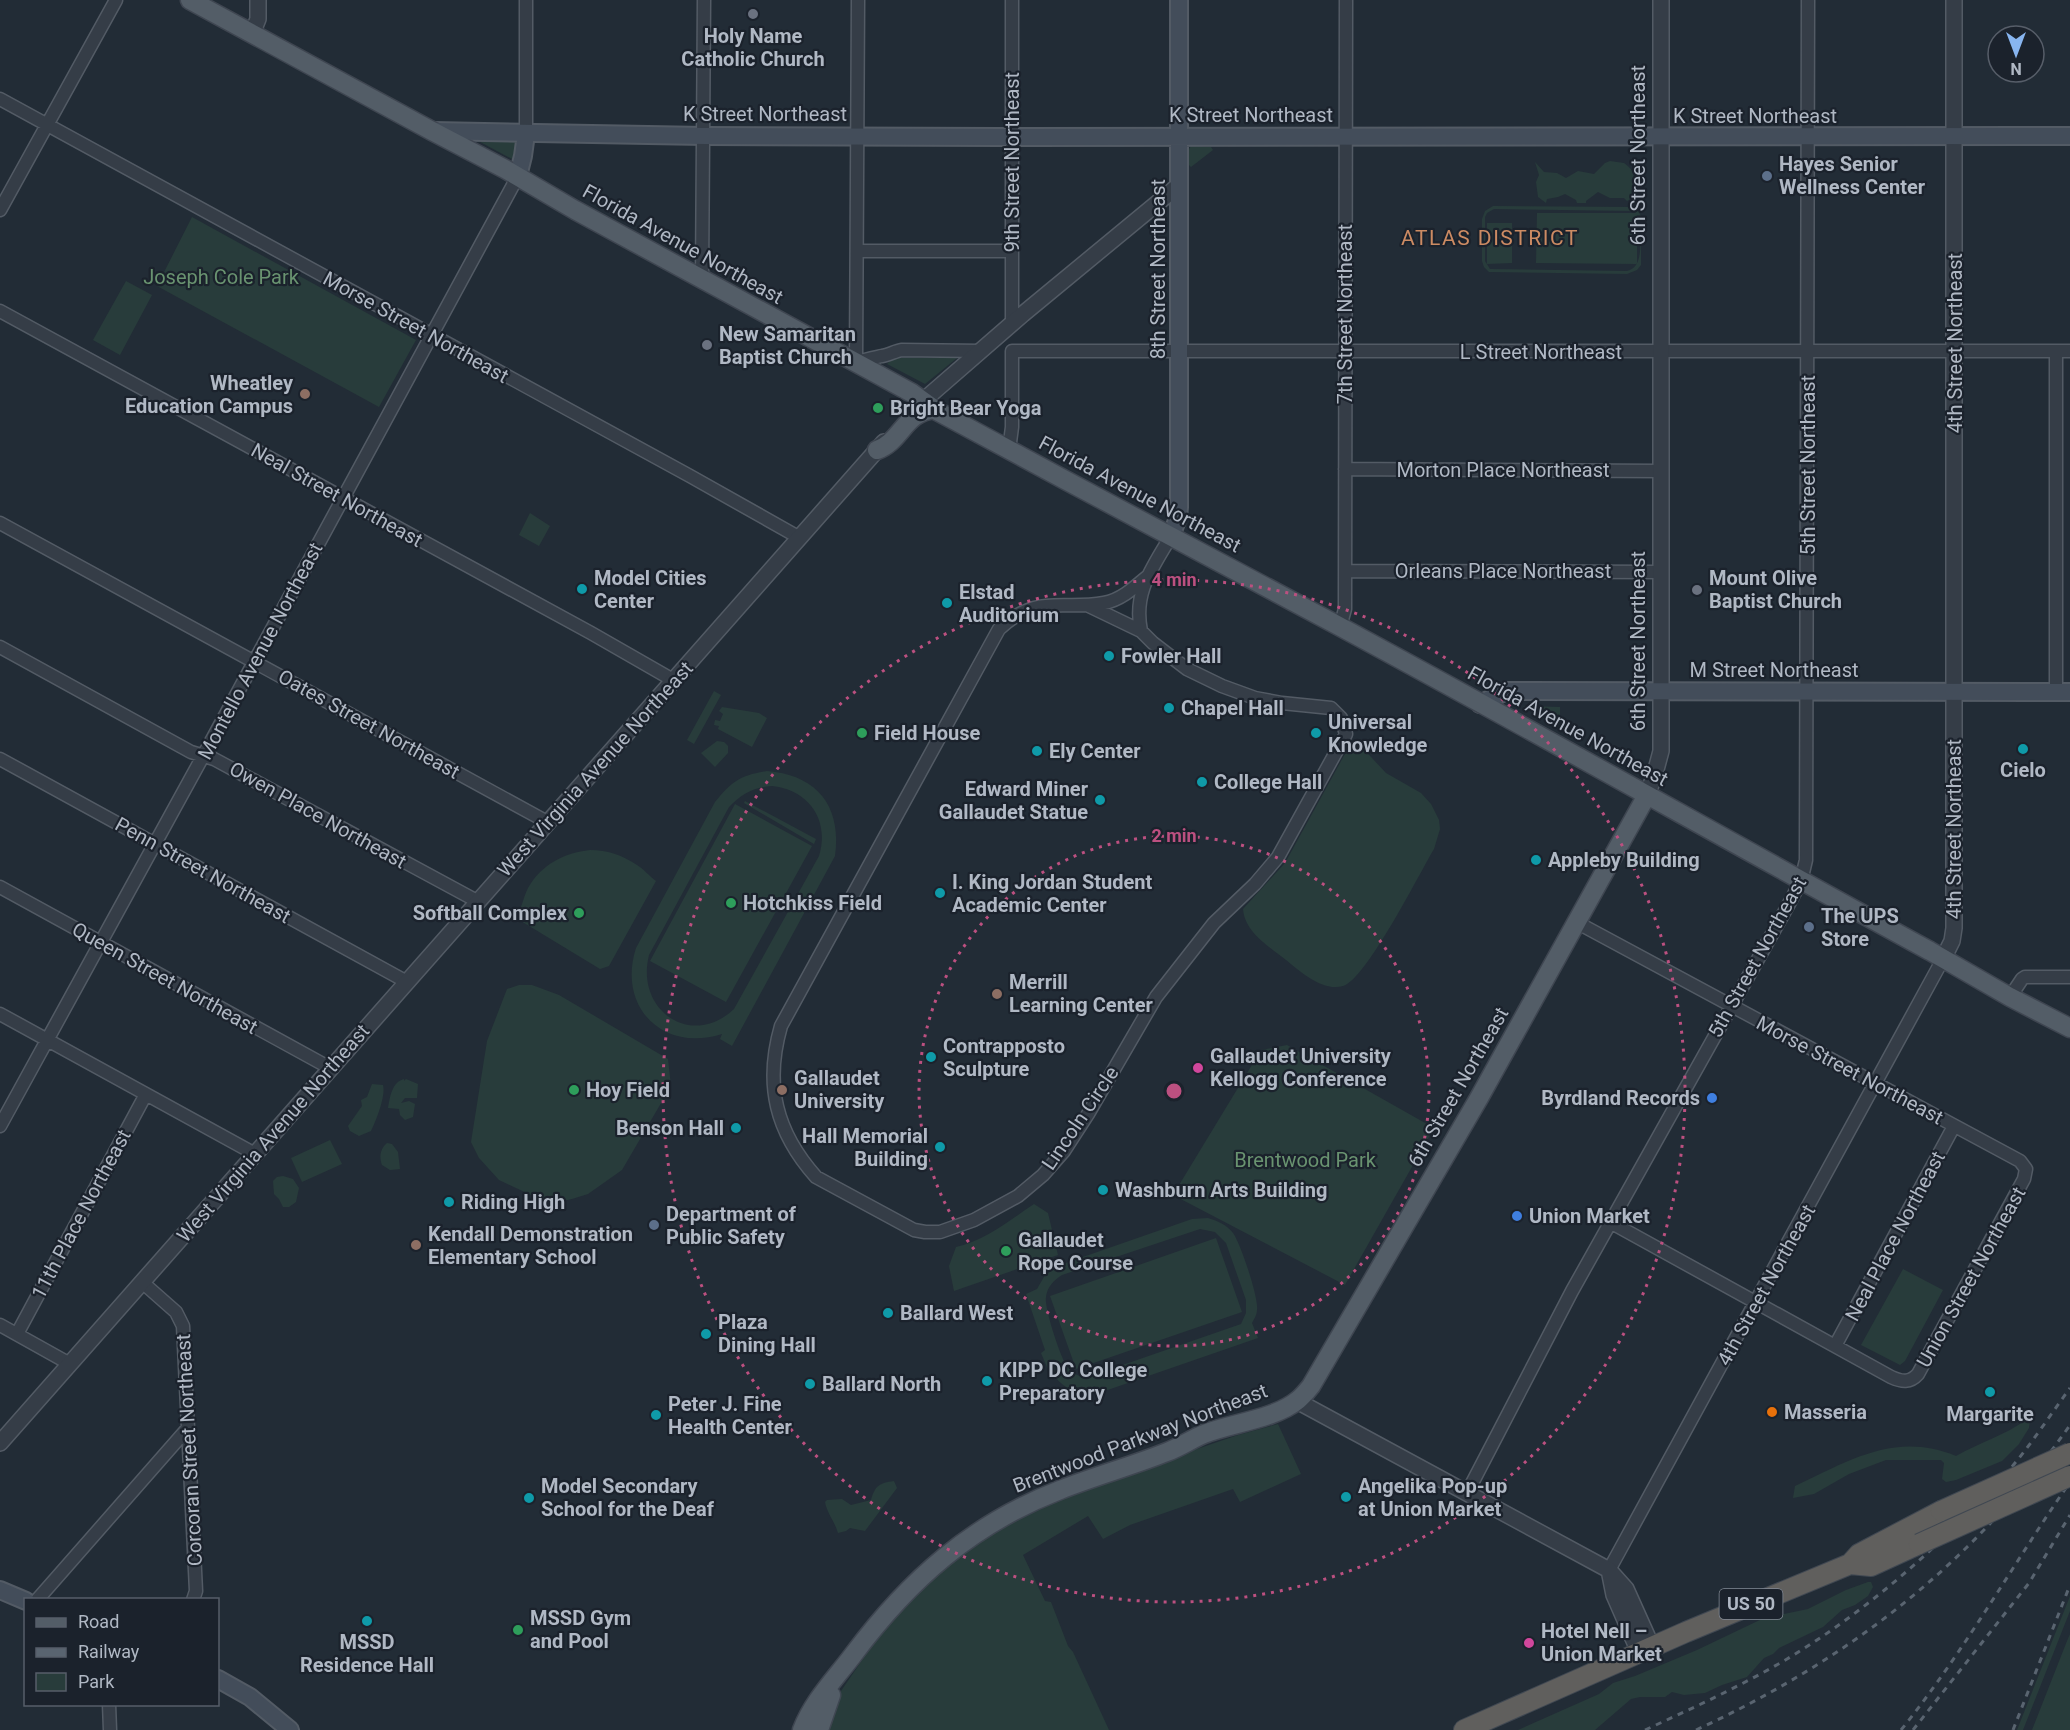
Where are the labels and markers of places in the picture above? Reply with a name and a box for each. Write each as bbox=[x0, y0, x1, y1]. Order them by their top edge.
marker: Holy Name Catholic Church bbox=[746, 7, 760, 21]
place label: Holy Name Catholic Church bbox=[681, 24, 825, 71]
place label: Hayes Senior Wellness Center bbox=[1779, 152, 1926, 199]
marker: Hayes Senior Wellness Center bbox=[1760, 169, 1774, 183]
place label: New Samaritan Baptist Church bbox=[719, 322, 856, 369]
marker: New Samaritan Baptist Church bbox=[700, 338, 714, 352]
place label: Wheatley Education Campus bbox=[125, 371, 294, 418]
marker: Wheatley Education Campus bbox=[298, 387, 312, 401]
place label: Bright Bear Yoga bbox=[890, 396, 1042, 420]
marker: Bright Bear Yoga bbox=[871, 401, 885, 415]
place label: Model Cities Center bbox=[594, 566, 707, 613]
place label: Mount Olive Baptist Church bbox=[1709, 566, 1842, 613]
place label: Elstad Auditorium bbox=[959, 580, 1059, 627]
marker: Model Cities Center bbox=[575, 582, 589, 596]
marker: Mount Olive Baptist Church bbox=[1690, 583, 1704, 597]
marker: Elstad Auditorium bbox=[940, 596, 954, 610]
place label: Fowler Hall bbox=[1121, 644, 1222, 668]
marker: Fowler Hall bbox=[1102, 649, 1116, 663]
place label: Chapel Hall bbox=[1181, 696, 1284, 720]
marker: Chapel Hall bbox=[1162, 701, 1176, 715]
place label: Universal Knowledge bbox=[1328, 710, 1428, 757]
place label: Field House bbox=[874, 721, 980, 745]
marker: Field House bbox=[855, 726, 869, 740]
marker: Universal Knowledge bbox=[1309, 726, 1323, 740]
place label: Ely Center bbox=[1049, 739, 1141, 763]
marker: Cielo bbox=[2016, 742, 2030, 756]
marker: Ely Center bbox=[1030, 744, 1044, 758]
place label: Cielo bbox=[2000, 758, 2046, 782]
place label: College Hall bbox=[1214, 770, 1322, 794]
marker: College Hall bbox=[1195, 775, 1209, 789]
place label: Edward Miner Gallaudet Statue bbox=[939, 777, 1089, 824]
marker: Edward Miner Gallaudet Statue bbox=[1093, 793, 1107, 807]
place label: Appleby Building bbox=[1548, 848, 1700, 872]
marker: Appleby Building bbox=[1529, 853, 1543, 867]
place label: I. King Jordan Student Academic Center bbox=[952, 870, 1153, 917]
marker: I. King Jordan Student Academic Center bbox=[933, 886, 947, 900]
place label: Hotchkiss Field bbox=[743, 891, 882, 915]
marker: Hotchkiss Field bbox=[724, 896, 738, 910]
place label: Softball Complex bbox=[413, 901, 568, 925]
place label: The UPS Store bbox=[1821, 904, 1899, 951]
marker: Softball Complex bbox=[572, 906, 586, 920]
marker: The UPS Store bbox=[1802, 920, 1816, 934]
place label: Merrill Learning Center bbox=[1009, 970, 1153, 1017]
marker: Merrill Learning Center bbox=[990, 987, 1004, 1001]
place label: Contrapposto Sculpture bbox=[943, 1034, 1065, 1081]
place label: Gallaudet University Kellogg Conference bbox=[1210, 1044, 1392, 1091]
marker: Contrapposto Sculpture bbox=[924, 1050, 938, 1064]
marker: Gallaudet University Kellogg Conference bbox=[1191, 1061, 1205, 1075]
place label: Gallaudet University bbox=[794, 1066, 885, 1113]
place label: Hoy Field bbox=[586, 1078, 670, 1102]
centre of rings bbox=[1164, 1081, 1184, 1101]
marker: Hoy Field bbox=[567, 1083, 581, 1097]
marker: Gallaudet University bbox=[775, 1083, 789, 1097]
place label: Byrdland Records bbox=[1541, 1086, 1700, 1110]
marker: Byrdland Records bbox=[1705, 1091, 1719, 1105]
place label: Benson Hall bbox=[616, 1116, 724, 1140]
marker: Benson Hall bbox=[729, 1121, 743, 1135]
place label: Hall Memorial Building bbox=[802, 1124, 928, 1171]
marker: Hall Memorial Building bbox=[933, 1140, 947, 1154]
place label: Washburn Arts Building bbox=[1115, 1178, 1327, 1202]
marker: Washburn Arts Building bbox=[1096, 1183, 1110, 1197]
place label: Riding High bbox=[461, 1190, 565, 1214]
marker: Riding High bbox=[442, 1195, 456, 1209]
place label: Department of Public Safety bbox=[666, 1202, 797, 1249]
place label: Union Market bbox=[1529, 1204, 1650, 1228]
marker: Union Market bbox=[1510, 1209, 1524, 1223]
marker: Department of Public Safety bbox=[647, 1218, 661, 1232]
place label: Kendall Demonstration Elementary School bbox=[428, 1222, 633, 1269]
place label: Gallaudet Rope Course bbox=[1018, 1228, 1133, 1275]
marker: Kendall Demonstration Elementary School bbox=[409, 1238, 423, 1252]
marker: Gallaudet Rope Course bbox=[999, 1244, 1013, 1258]
place label: Ballard West bbox=[900, 1301, 1013, 1325]
marker: Ballard West bbox=[881, 1306, 895, 1320]
place label: Plaza Dining Hall bbox=[718, 1310, 816, 1357]
marker: Plaza Dining Hall bbox=[699, 1327, 713, 1341]
place label: KIPP DC College Preparatory bbox=[999, 1358, 1148, 1405]
place label: Ballard North bbox=[822, 1372, 941, 1396]
marker: KIPP DC College Preparatory bbox=[980, 1374, 994, 1388]
marker: Ballard North bbox=[803, 1377, 817, 1391]
marker: Margarite bbox=[1983, 1385, 1997, 1399]
place label: Peter J. Fine Health Center bbox=[668, 1392, 793, 1439]
place label: Masseria bbox=[1784, 1400, 1867, 1424]
place label: Margarite bbox=[1946, 1402, 2034, 1426]
marker: Masseria bbox=[1765, 1405, 1779, 1419]
marker: Peter J. Fine Health Center bbox=[649, 1408, 663, 1422]
place label: Model Secondary School for the Deaf bbox=[541, 1474, 715, 1521]
place label: Angelika Pop-up at Union Market bbox=[1358, 1474, 1507, 1521]
marker: Angelika Pop-up at Union Market bbox=[1339, 1490, 1353, 1504]
marker: Model Secondary School for the Deaf bbox=[522, 1491, 536, 1505]
place label: MSSD Gym and Pool bbox=[530, 1606, 631, 1653]
marker: MSSD Residence Hall bbox=[360, 1614, 374, 1628]
place label: Hotel Nell – Union Market bbox=[1541, 1619, 1662, 1666]
marker: MSSD Gym and Pool bbox=[511, 1623, 525, 1637]
place label: MSSD Residence Hall bbox=[300, 1630, 434, 1677]
marker: Hotel Nell – Union Market bbox=[1522, 1636, 1536, 1650]

